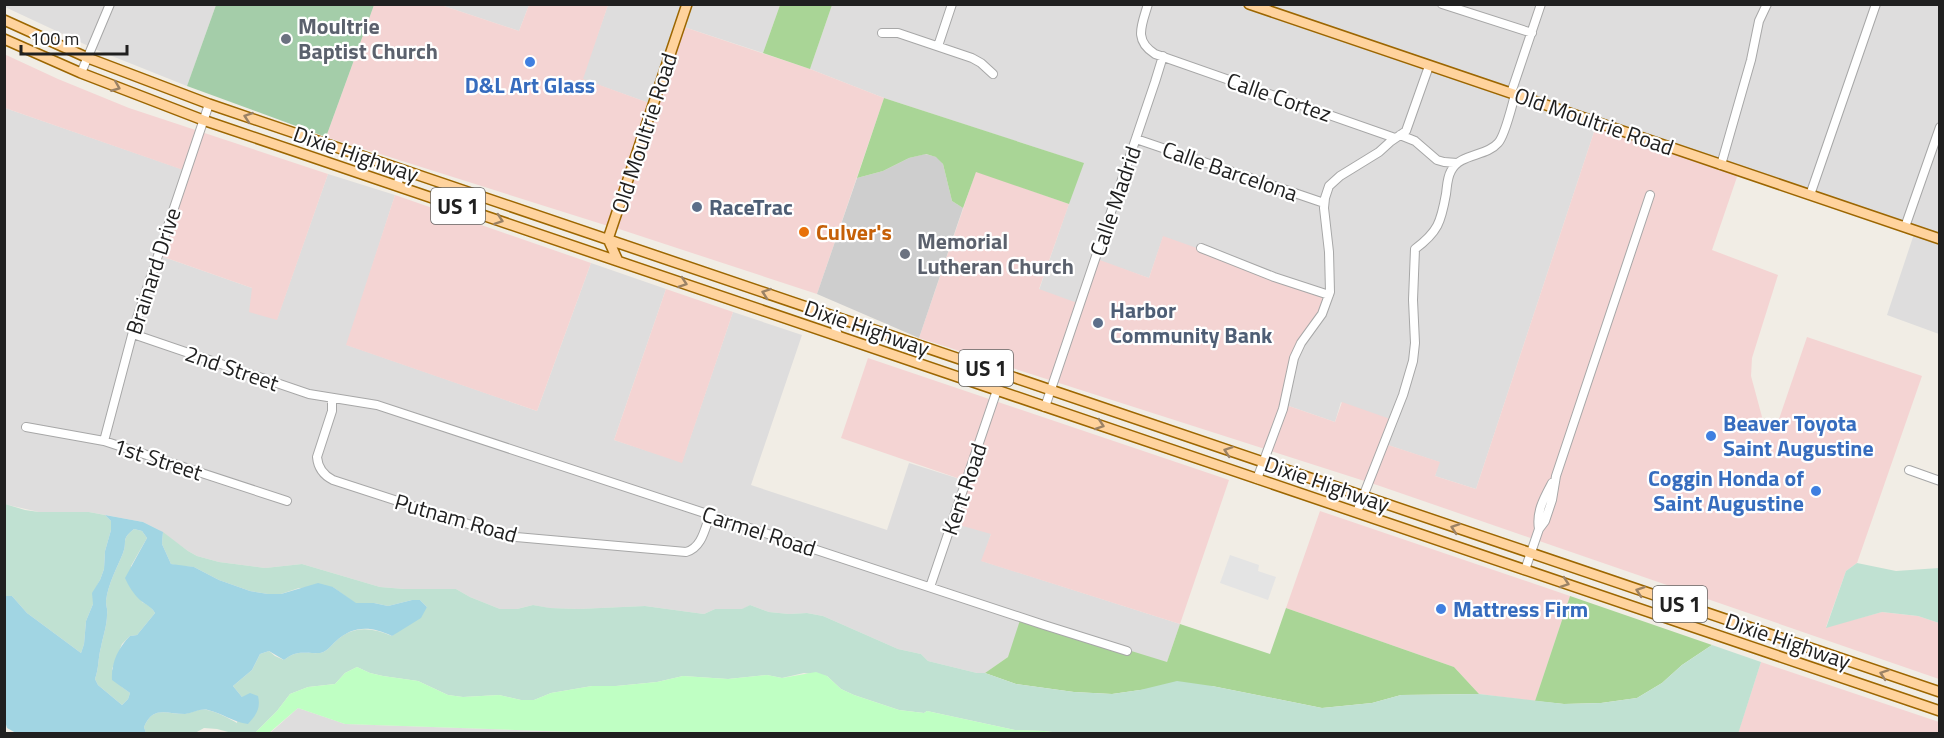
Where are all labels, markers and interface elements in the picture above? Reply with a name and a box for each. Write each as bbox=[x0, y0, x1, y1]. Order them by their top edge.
place label: Moultrie Baptist Church bbox=[298, 9, 438, 68]
scale bar bbox=[21, 18, 128, 56]
text: 100 m bbox=[30, 25, 79, 52]
marker: Moultrie Baptist Church bbox=[279, 32, 293, 46]
street label: Old Moultrie Road bbox=[602, 49, 686, 217]
marker: D&L Art Glass bbox=[523, 55, 537, 69]
street label: Calle Cortez bbox=[1222, 63, 1336, 131]
place label: D&L Art Glass bbox=[465, 68, 595, 102]
street label: Old Moultrie Road bbox=[1510, 78, 1678, 164]
one-way arrow bbox=[110, 80, 121, 92]
one-way arrow bbox=[243, 112, 254, 124]
street label: Dixie Highway bbox=[289, 117, 424, 191]
street label: Calle Barcelona bbox=[1158, 132, 1302, 210]
street label: Calle Madrid bbox=[1080, 141, 1150, 261]
road number: US 1 bbox=[431, 188, 485, 224]
place label: RaceTrac bbox=[709, 190, 793, 224]
marker: RaceTrac bbox=[690, 200, 704, 214]
street label: Brainard Drive bbox=[116, 203, 190, 339]
one-way arrow bbox=[493, 213, 504, 226]
place label: Culver's bbox=[816, 215, 892, 249]
place label: Memorial Lutheran Church bbox=[917, 224, 1074, 283]
marker: Culver's bbox=[797, 225, 811, 239]
marker: Memorial Lutheran Church bbox=[898, 247, 912, 261]
one-way arrow bbox=[677, 276, 688, 289]
one-way arrow bbox=[761, 288, 771, 300]
street label: Dixie Highway bbox=[800, 291, 935, 365]
place label: Harbor Community Bank bbox=[1110, 293, 1273, 352]
marker: Harbor Community Bank bbox=[1091, 316, 1105, 330]
street label: 2nd Street bbox=[180, 336, 284, 400]
road number: US 1 bbox=[959, 350, 1013, 386]
place label: Beaver Toyota Saint Augustine bbox=[1723, 406, 1874, 465]
one-way arrow bbox=[1094, 418, 1105, 431]
street label: 1st Street bbox=[109, 429, 207, 489]
marker: Beaver Toyota Saint Augustine bbox=[1704, 429, 1718, 443]
street label: Kent Road bbox=[932, 438, 996, 540]
one-way arrow bbox=[1224, 445, 1234, 458]
street label: Dixie Highway bbox=[1260, 447, 1395, 521]
place label: Coggin Honda of Saint Augustine bbox=[1648, 461, 1804, 520]
street label: Putnam Road bbox=[391, 484, 521, 552]
marker: Coggin Honda of Saint Augustine bbox=[1809, 484, 1823, 498]
street label: Carmel Road bbox=[698, 497, 820, 565]
one-way arrow bbox=[1450, 522, 1461, 535]
one-way arrow bbox=[1559, 576, 1570, 589]
one-way arrow bbox=[1635, 585, 1646, 598]
road number: US 1 bbox=[1653, 586, 1707, 622]
place label: Mattress Firm bbox=[1453, 592, 1588, 626]
marker: Mattress Firm bbox=[1434, 602, 1448, 616]
street label: Dixie Highway bbox=[1721, 604, 1856, 678]
one-way arrow bbox=[1879, 668, 1890, 681]

